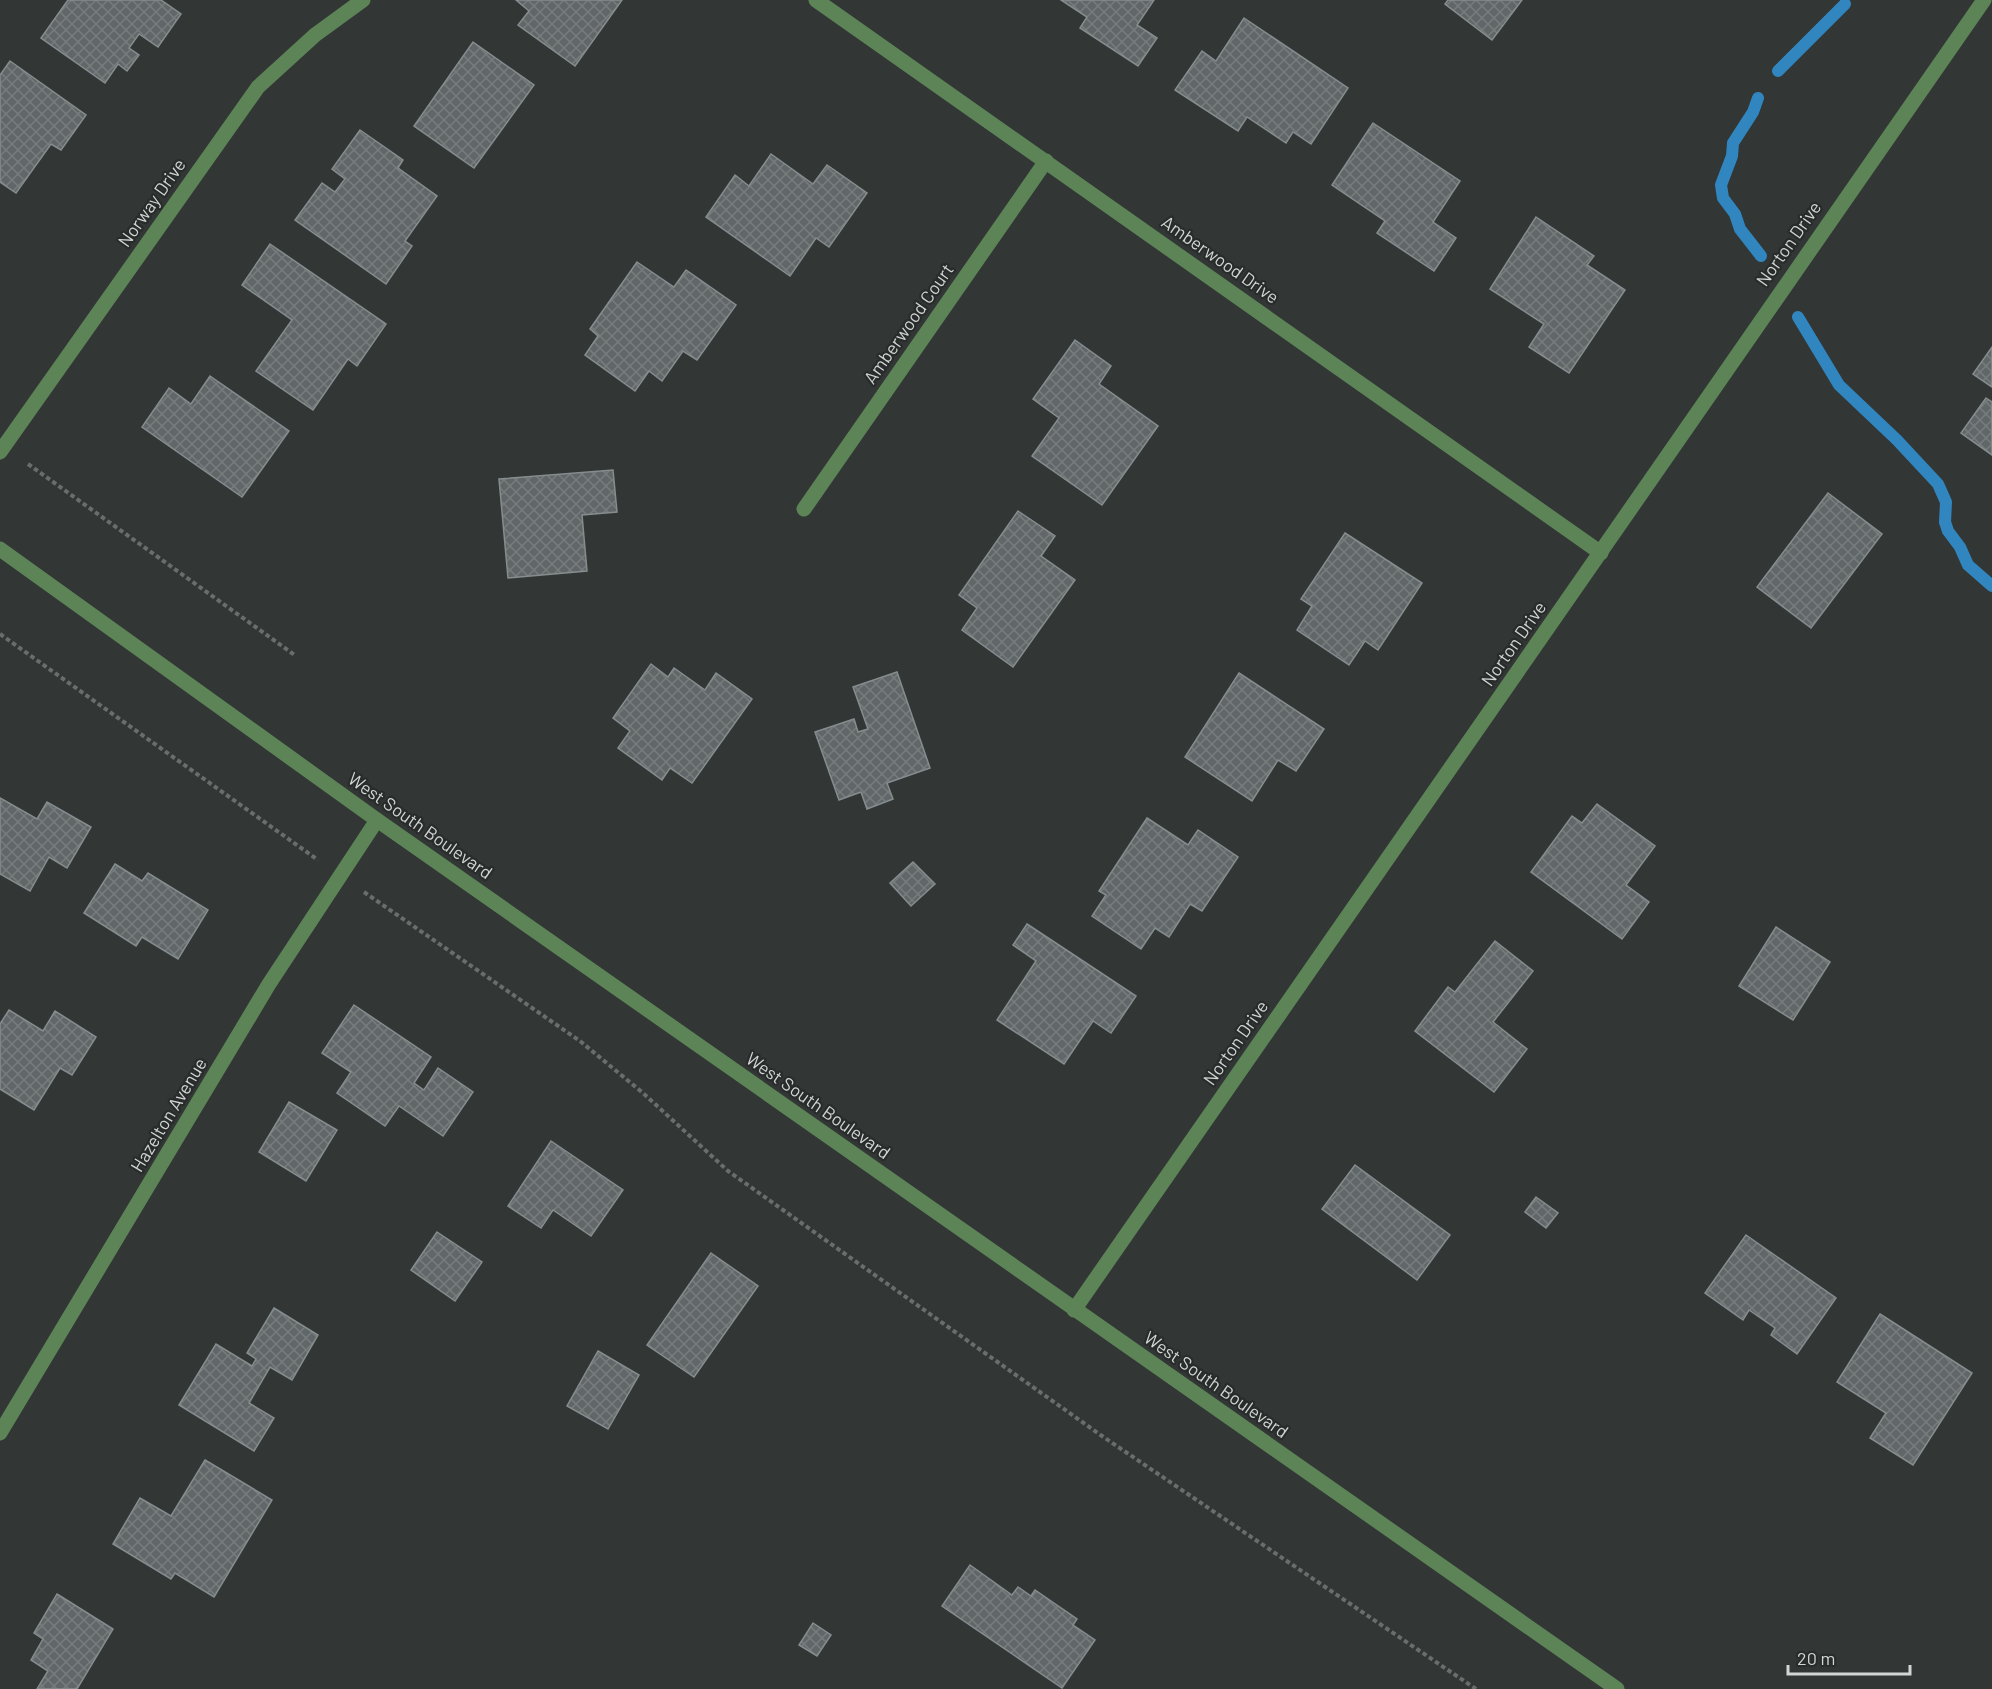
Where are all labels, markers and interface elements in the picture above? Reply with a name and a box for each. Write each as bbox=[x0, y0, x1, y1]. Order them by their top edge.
street label: Norway Drive bbox=[113, 154, 190, 251]
street label: Norton Drive bbox=[1751, 197, 1825, 290]
street label: Amberwood Drive bbox=[1158, 211, 1283, 308]
street label: Amberwood Court bbox=[859, 259, 958, 388]
street label: Norton Drive bbox=[1476, 597, 1550, 690]
street label: West South Boulevard bbox=[344, 767, 497, 883]
street label: Norton Drive bbox=[1198, 996, 1272, 1089]
street label: West South Boulevard bbox=[742, 1047, 895, 1163]
street label: Hazelton Avenue bbox=[125, 1053, 211, 1176]
street label: West South Boulevard bbox=[1140, 1326, 1293, 1442]
scale bar bbox=[1788, 1638, 1910, 1676]
text: 20 m bbox=[1797, 1647, 1835, 1669]

